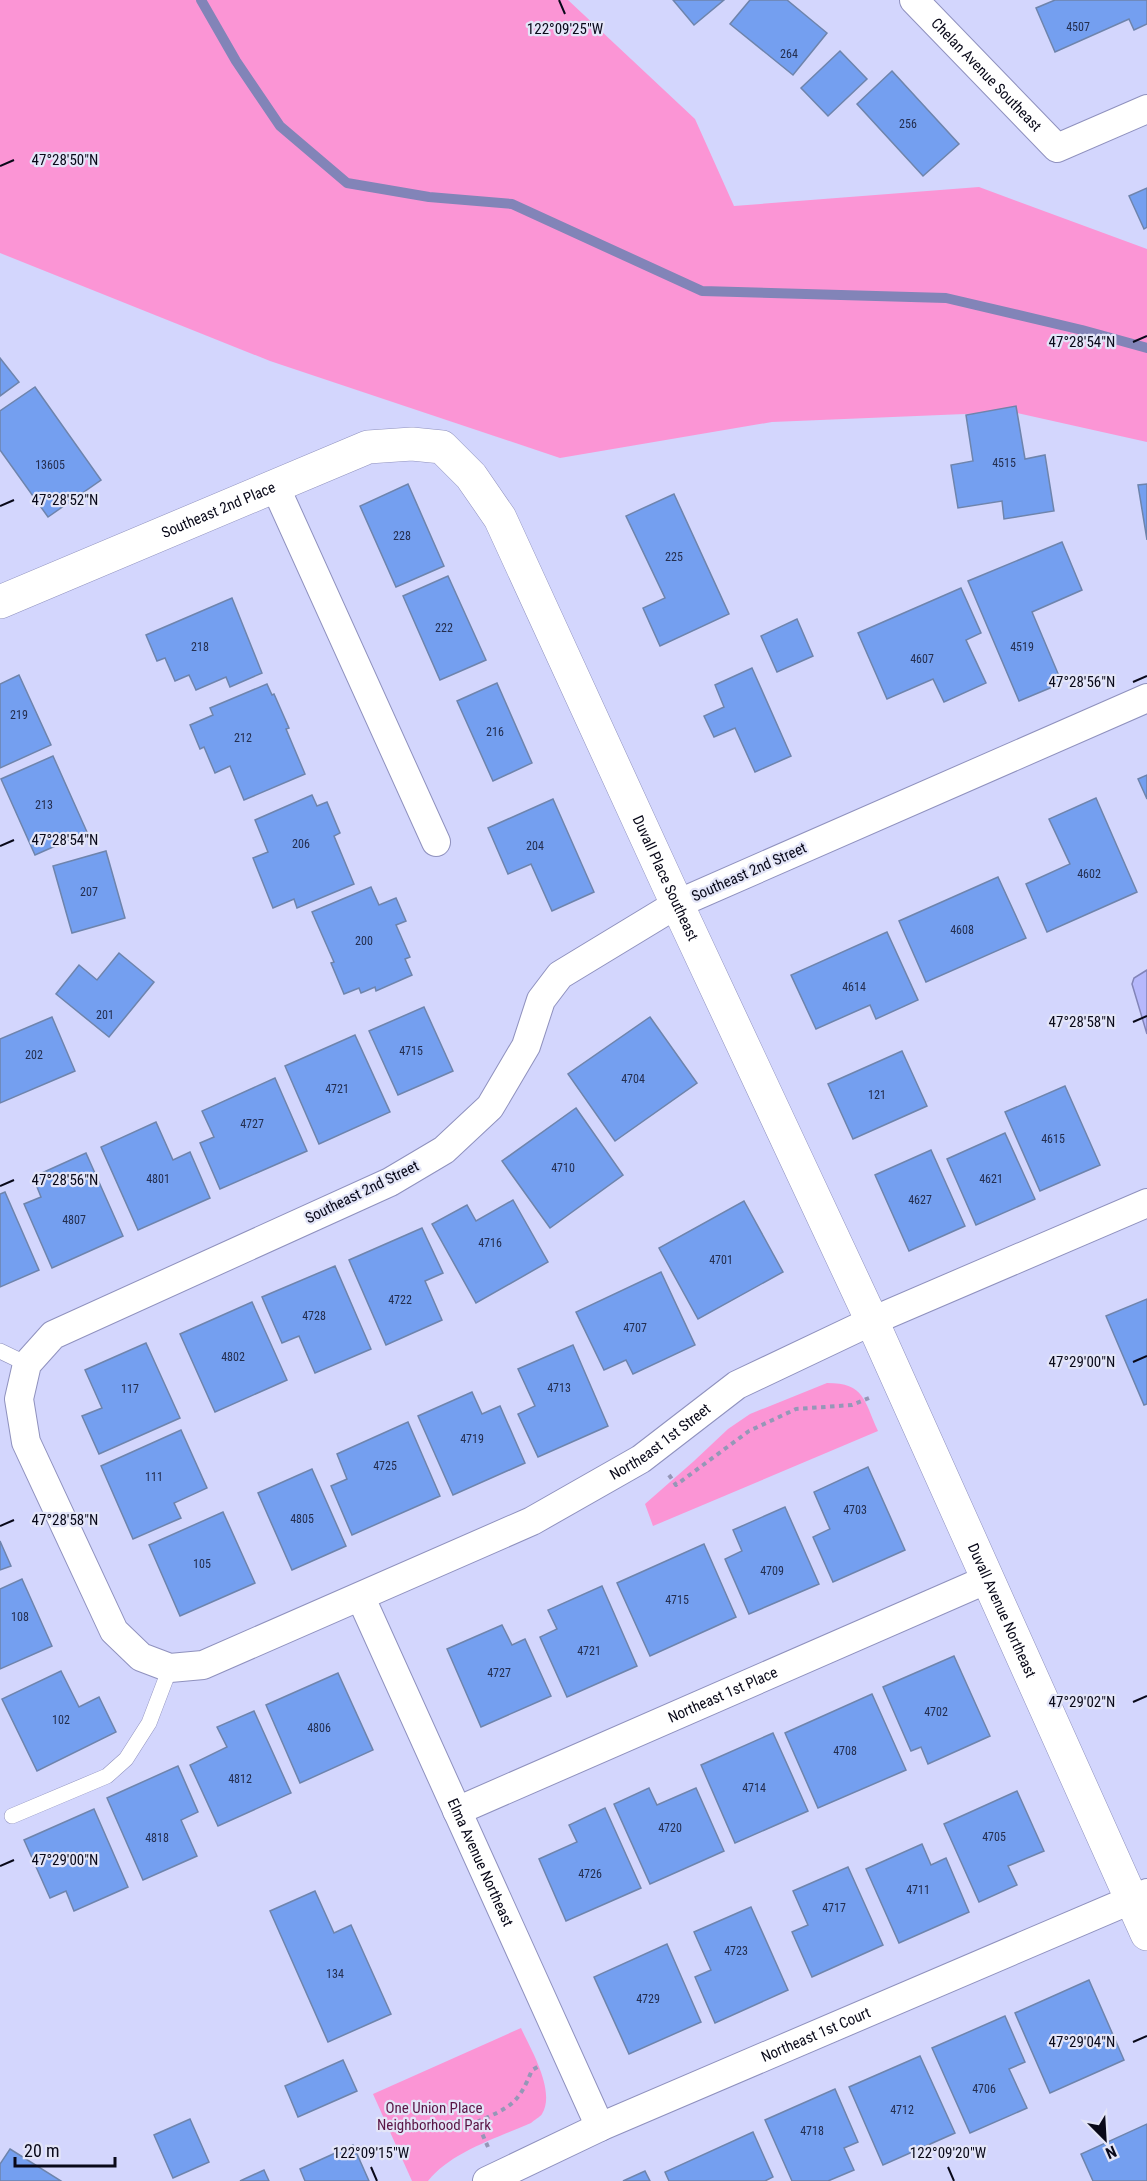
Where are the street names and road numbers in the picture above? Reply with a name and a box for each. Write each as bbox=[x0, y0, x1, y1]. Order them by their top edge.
street label: Chelan Avenue Southeast bbox=[927, 14, 1045, 135]
street label: Southeast 2nd Place bbox=[159, 478, 278, 542]
street label: Duvall Place Southeast bbox=[629, 813, 702, 944]
street label: Southeast 2nd Street bbox=[689, 839, 809, 905]
street label: Southeast 2nd Street bbox=[302, 1157, 422, 1227]
street label: Northeast 1st Street bbox=[607, 1400, 714, 1484]
street label: Duvall Avenue Northeast bbox=[964, 1541, 1040, 1681]
street label: Northeast 1st Place bbox=[665, 1663, 780, 1727]
street label: Elma Avenue Northeast bbox=[444, 1795, 517, 1929]
street label: Northeast 1st Court bbox=[758, 2003, 873, 2066]

